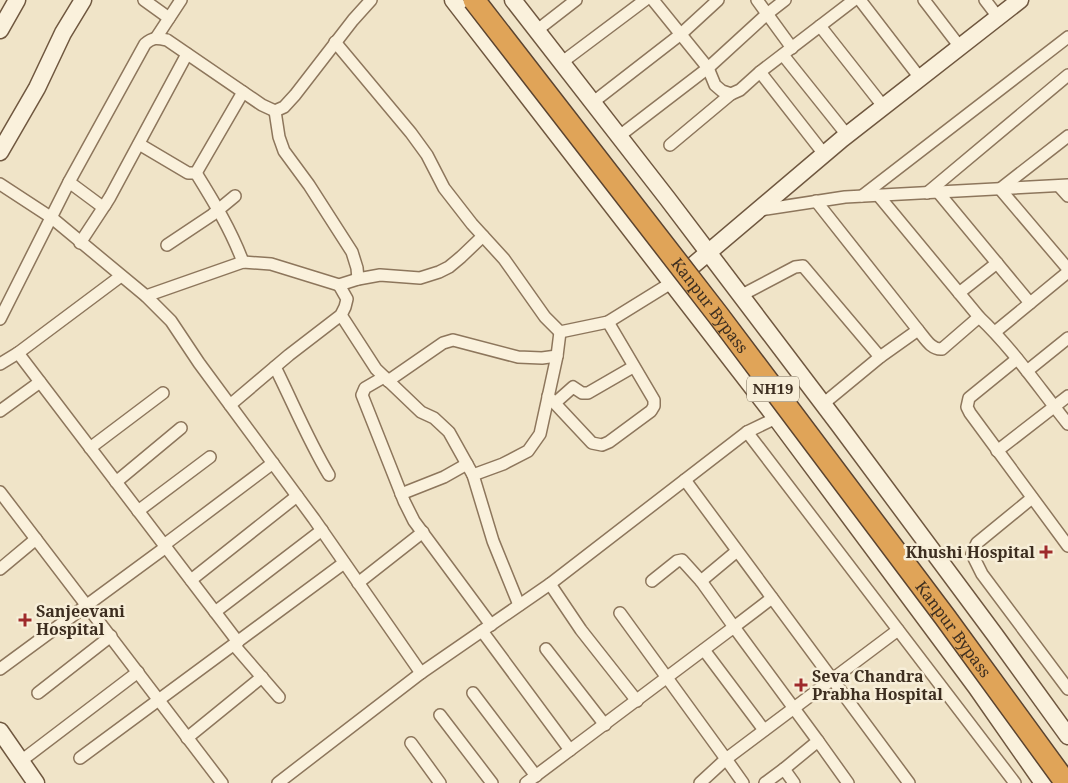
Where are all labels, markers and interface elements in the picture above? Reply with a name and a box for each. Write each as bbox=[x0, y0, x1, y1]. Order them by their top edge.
street label: Kanpur Bypass bbox=[667, 253, 754, 358]
road number: NH19 bbox=[747, 376, 799, 402]
place label: Khushi Hospital bbox=[905, 541, 1035, 563]
marker: Khushi Hospital bbox=[1039, 545, 1053, 559]
street label: Kanpur Bypass bbox=[911, 576, 996, 682]
place label: Sanjeevani Hospital bbox=[36, 600, 125, 640]
marker: Sanjeevani Hospital bbox=[18, 613, 32, 627]
place label: Seva Chandra Prabha Hospital bbox=[812, 665, 943, 705]
marker: Seva Chandra Prabha Hospital bbox=[794, 678, 808, 692]

